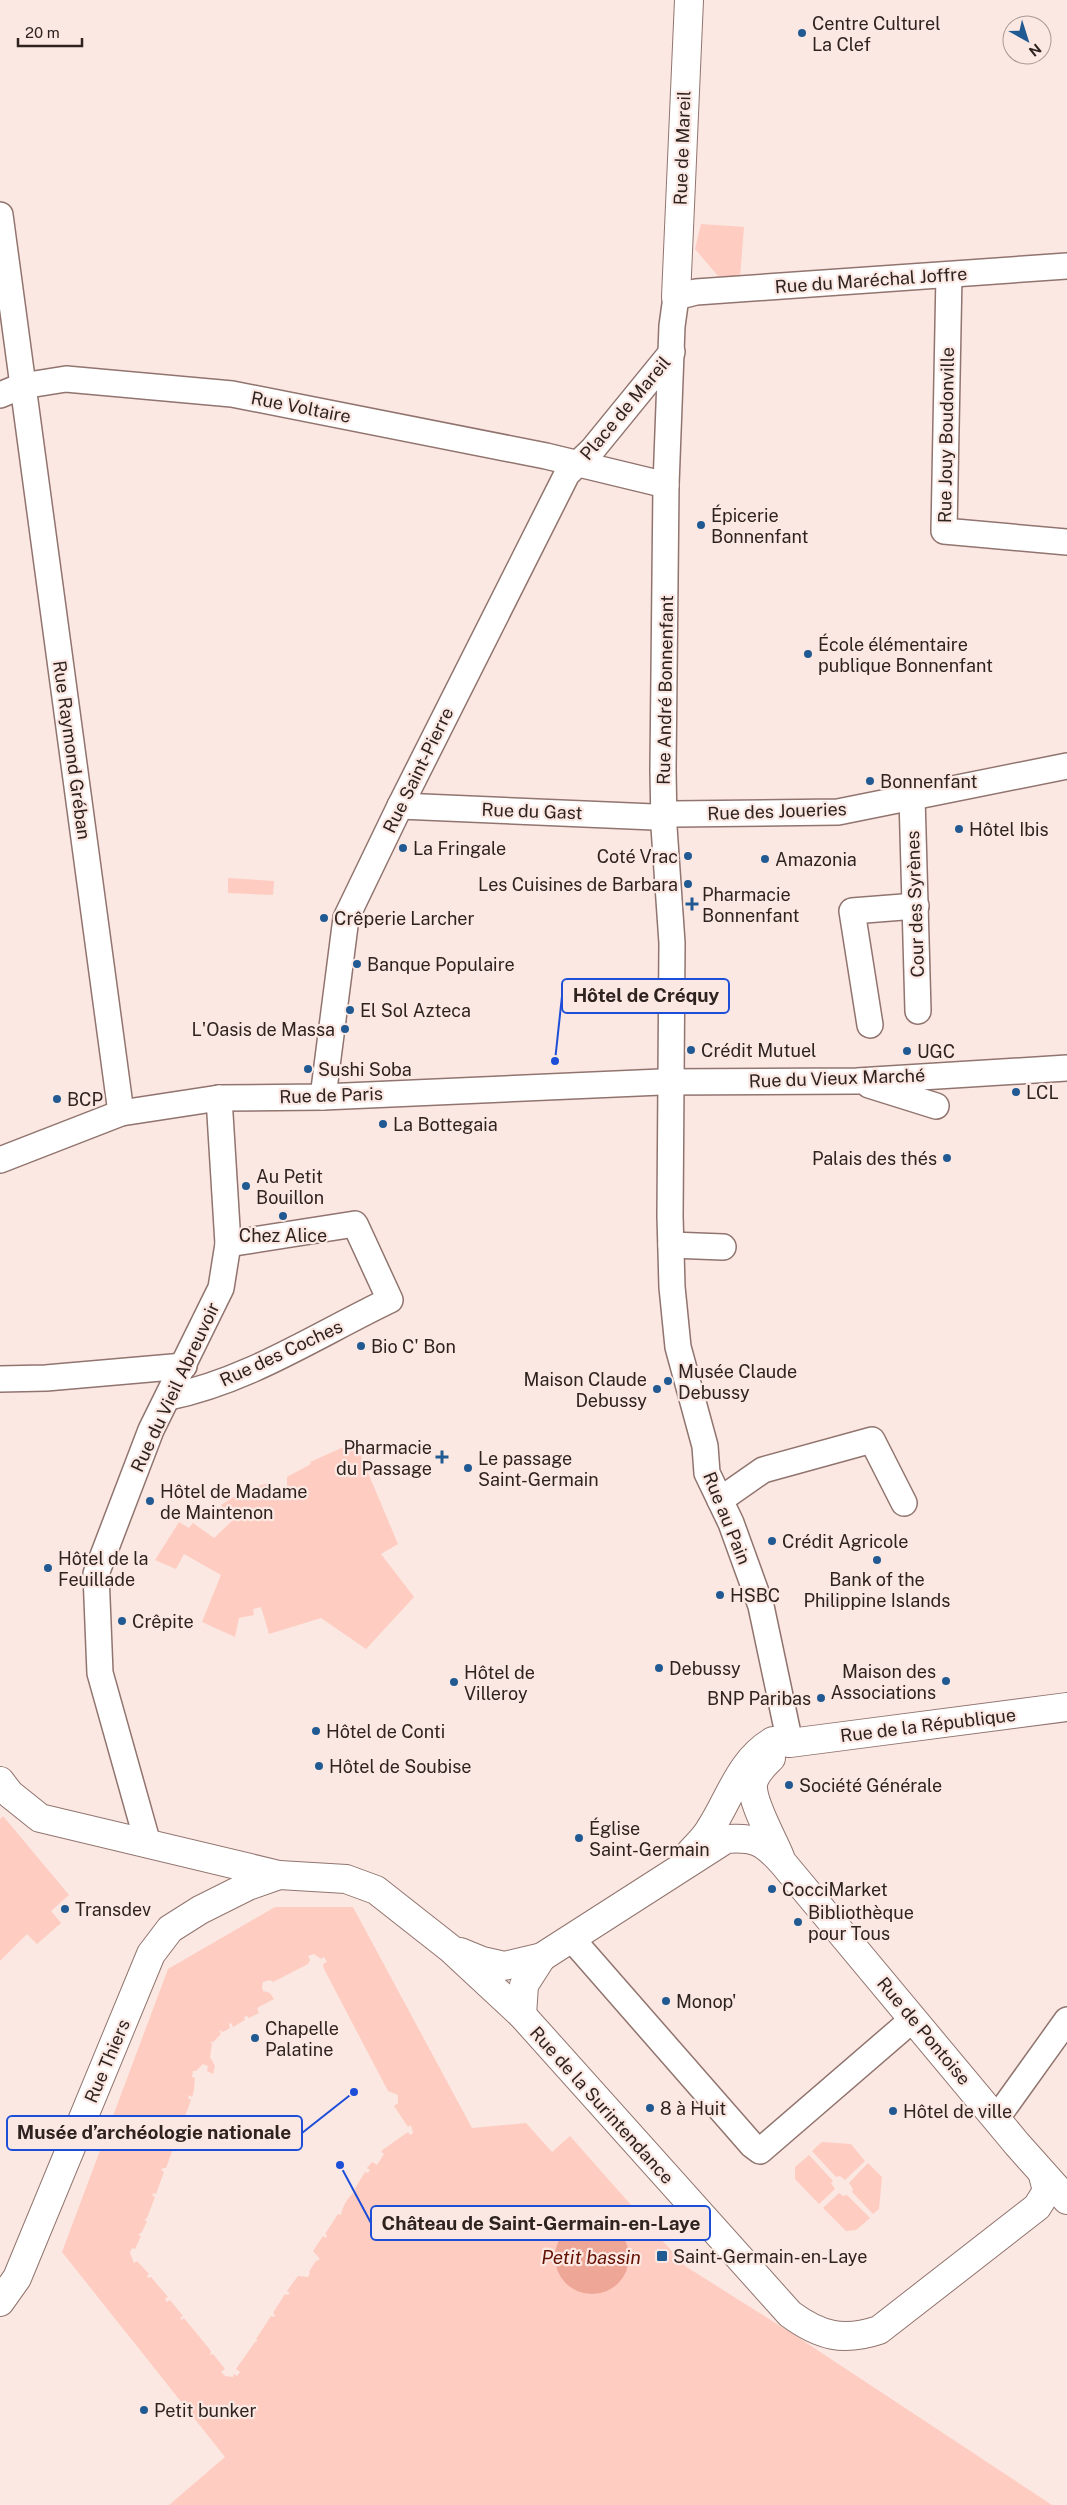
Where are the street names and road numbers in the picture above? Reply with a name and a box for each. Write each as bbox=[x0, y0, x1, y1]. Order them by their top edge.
street label: Rue de Mareil bbox=[670, 90, 694, 206]
street label: Rue du Maréchal Joffre bbox=[774, 263, 968, 297]
street label: Rue Jouy Boudonville bbox=[934, 347, 958, 523]
street label: Place de Mareil bbox=[576, 352, 674, 464]
street label: Rue Voltaire bbox=[249, 387, 353, 427]
street label: Rue André Bonnenfant bbox=[653, 595, 677, 785]
street label: Rue Raymond Gréban bbox=[49, 659, 95, 841]
street label: Rue Saint-Pierre bbox=[379, 704, 457, 836]
street label: Rue des Joueries bbox=[707, 798, 847, 824]
street label: Rue du Gast bbox=[481, 799, 583, 823]
street label: Cour des Syrènes bbox=[902, 830, 928, 978]
street label: Rue du Vieux Marché bbox=[748, 1064, 926, 1092]
street label: Rue de Paris bbox=[279, 1083, 383, 1107]
street label: Rue du Vieil Abreuvoir bbox=[126, 1299, 224, 1475]
street label: Rue des Coches bbox=[216, 1315, 346, 1391]
street label: Rue au Pain bbox=[699, 1469, 755, 1567]
street label: Rue de la République bbox=[839, 1704, 1017, 1746]
street label: Rue de Pontoise bbox=[873, 1973, 975, 2089]
street label: Rue Thiers bbox=[80, 2016, 134, 2106]
street label: Rue de la Surintendance bbox=[526, 2022, 678, 2188]

